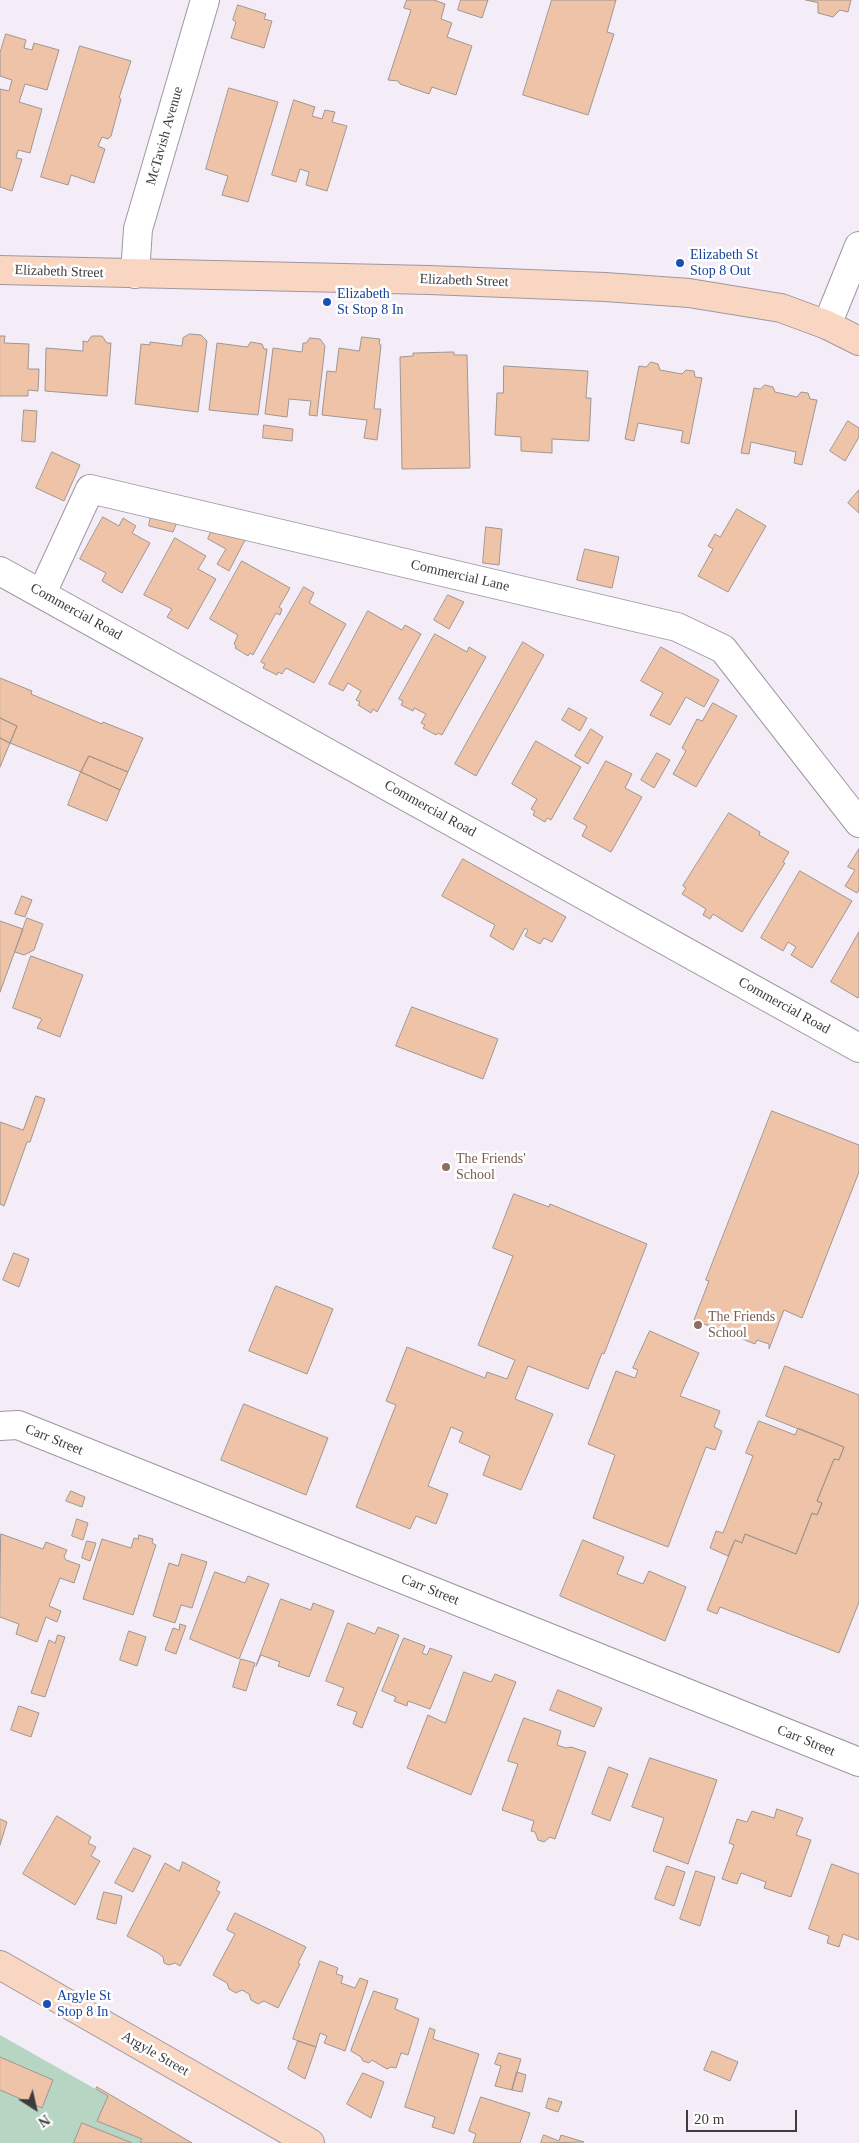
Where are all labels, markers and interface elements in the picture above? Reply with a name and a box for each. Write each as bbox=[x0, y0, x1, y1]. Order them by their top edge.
street label: McTavish Avenue bbox=[143, 85, 187, 187]
place label: Elizabeth St Stop 8 Out bbox=[690, 247, 758, 280]
marker: Elizabeth St Stop 8 Out bbox=[674, 257, 686, 269]
street label: Elizabeth Street bbox=[14, 262, 104, 282]
street label: Elizabeth Street bbox=[419, 271, 509, 291]
place label: Elizabeth St Stop 8 In bbox=[337, 286, 404, 318]
marker: Elizabeth St Stop 8 In bbox=[321, 296, 333, 308]
street label: Commercial Lane bbox=[409, 556, 511, 596]
street label: Commercial Road bbox=[27, 580, 125, 644]
street label: Commercial Road bbox=[381, 777, 479, 841]
street label: Commercial Road bbox=[735, 974, 833, 1038]
place label: The Friends' School bbox=[456, 1151, 526, 1184]
marker: The Friends' School bbox=[440, 1161, 452, 1173]
place label: The Friends School bbox=[708, 1309, 775, 1341]
marker: The Friends School bbox=[692, 1319, 704, 1331]
street label: Carr Street bbox=[23, 1421, 85, 1459]
street label: Carr Street bbox=[399, 1571, 461, 1609]
street label: Carr Street bbox=[775, 1722, 837, 1760]
place label: Argyle St Stop 8 In bbox=[57, 1988, 111, 2020]
marker: Argyle St Stop 8 In bbox=[41, 1998, 53, 2010]
street label: Argyle Street bbox=[118, 2028, 192, 2080]
north arrow bbox=[10, 2083, 60, 2133]
scale bar bbox=[689, 2100, 800, 2132]
text: 20 m bbox=[694, 2111, 724, 2127]
text: N bbox=[35, 2112, 52, 2130]

